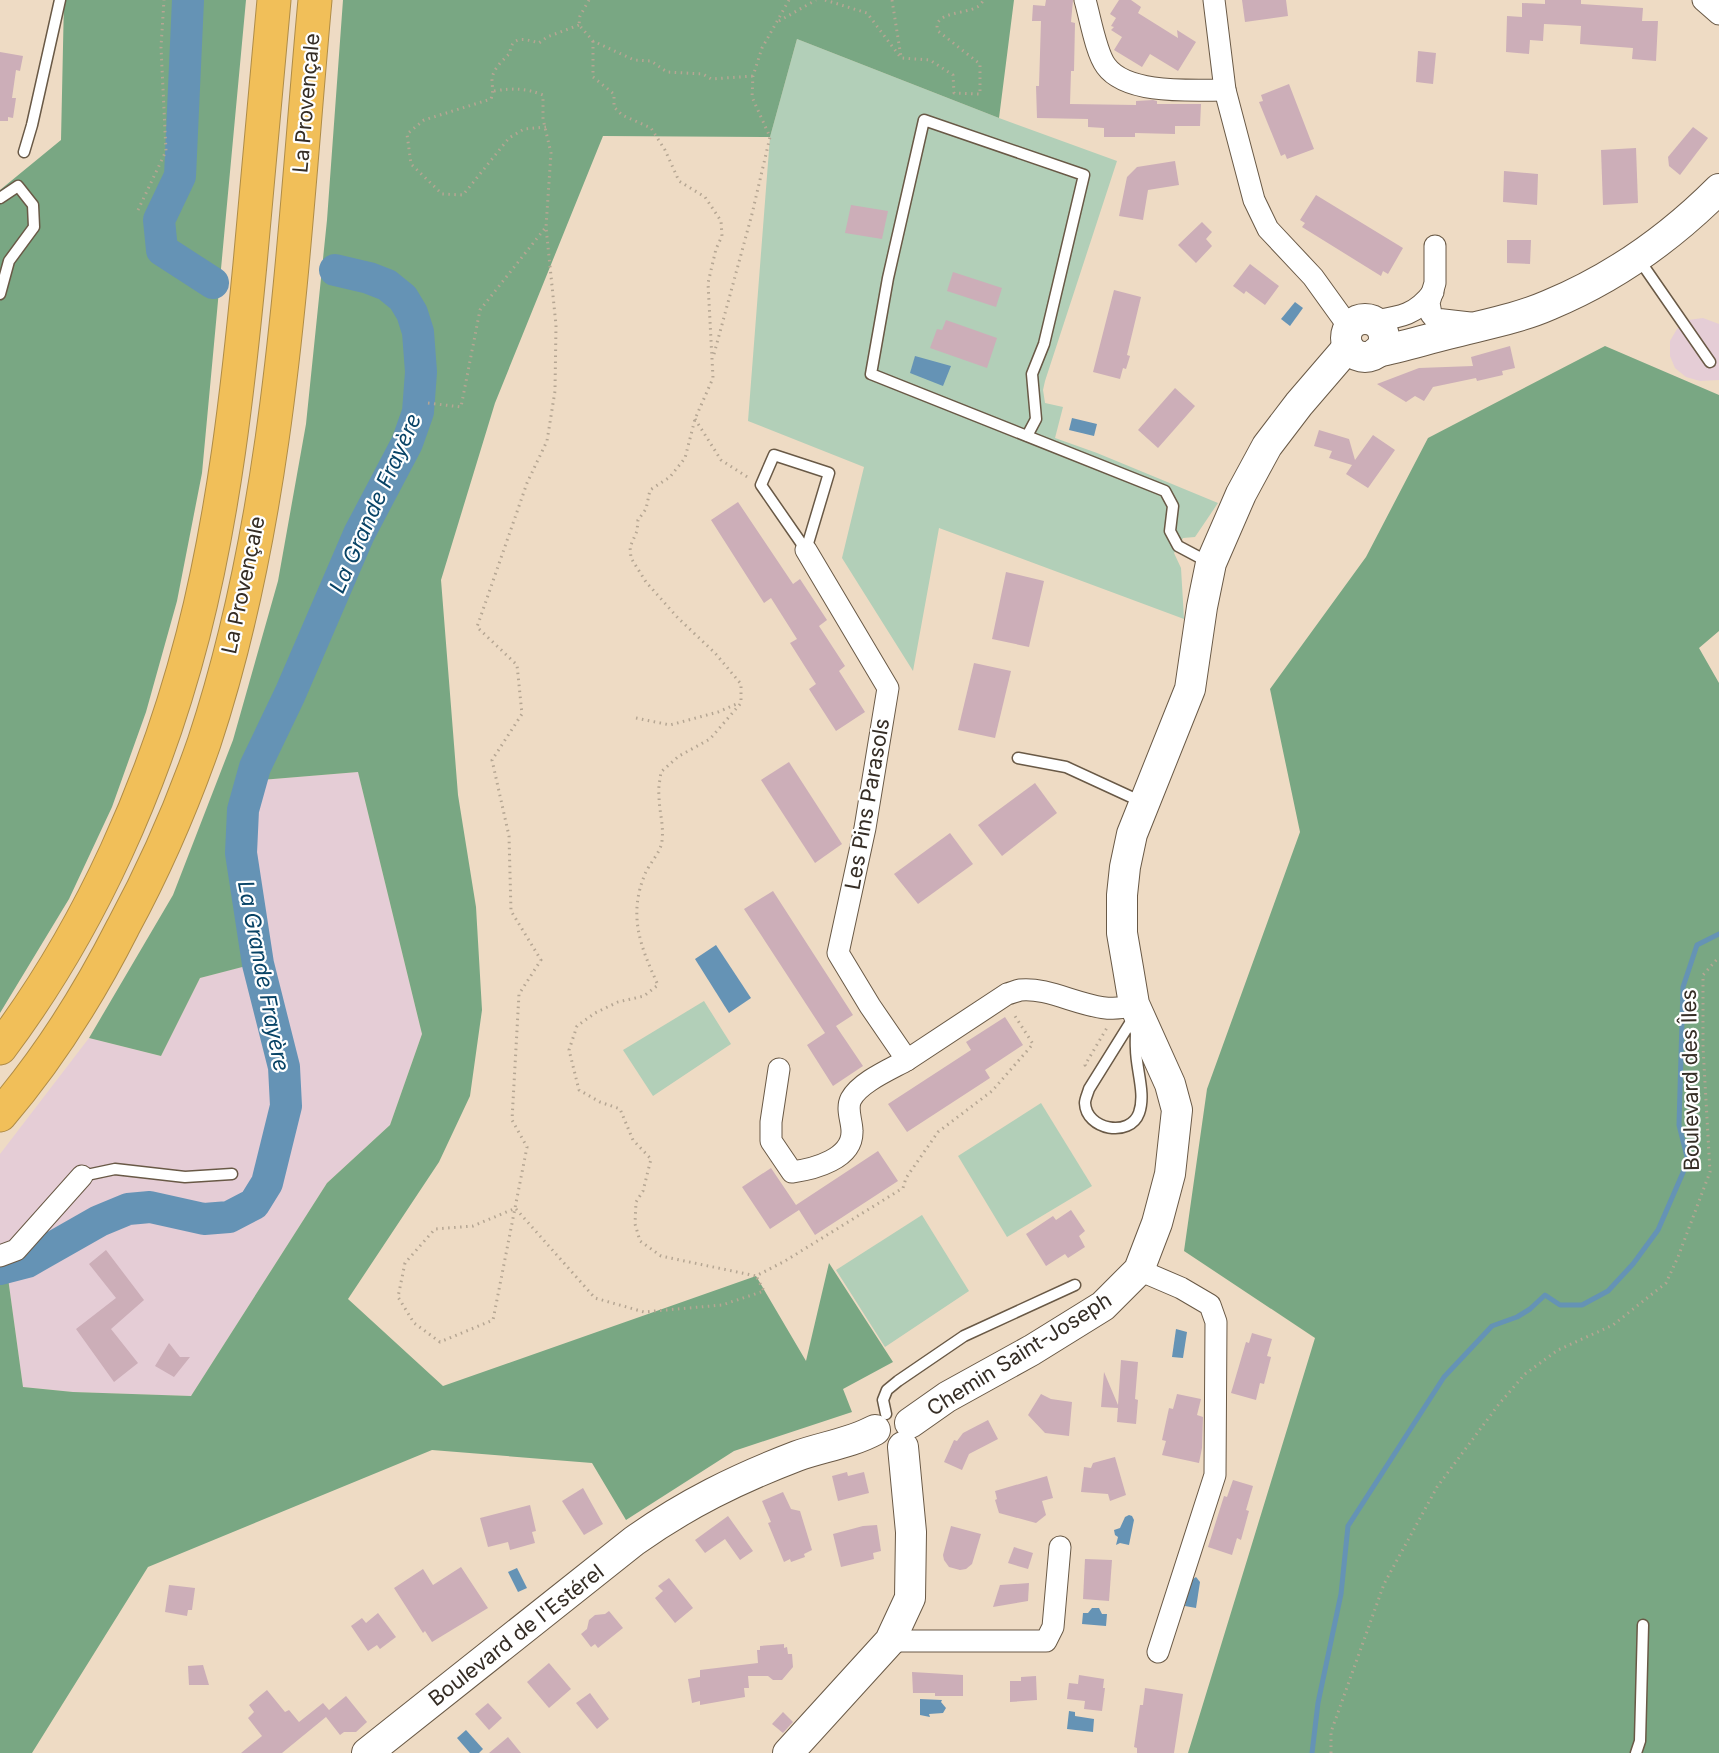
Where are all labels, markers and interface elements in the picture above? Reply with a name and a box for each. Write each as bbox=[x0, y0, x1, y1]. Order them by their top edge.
street label: La Provençale bbox=[287, 32, 325, 174]
water label: La Grande Frayère bbox=[324, 409, 426, 597]
street label: La Provençale bbox=[216, 514, 270, 656]
street label: Les Pins Parasols bbox=[840, 716, 894, 892]
water label: La Grande Frayère bbox=[233, 878, 295, 1074]
street label: Boulevard des Îles bbox=[1675, 989, 1704, 1171]
street label: Chemin Saint-Joseph bbox=[922, 1287, 1116, 1421]
street label: Boulevard de l'Estérel bbox=[423, 1559, 609, 1711]

